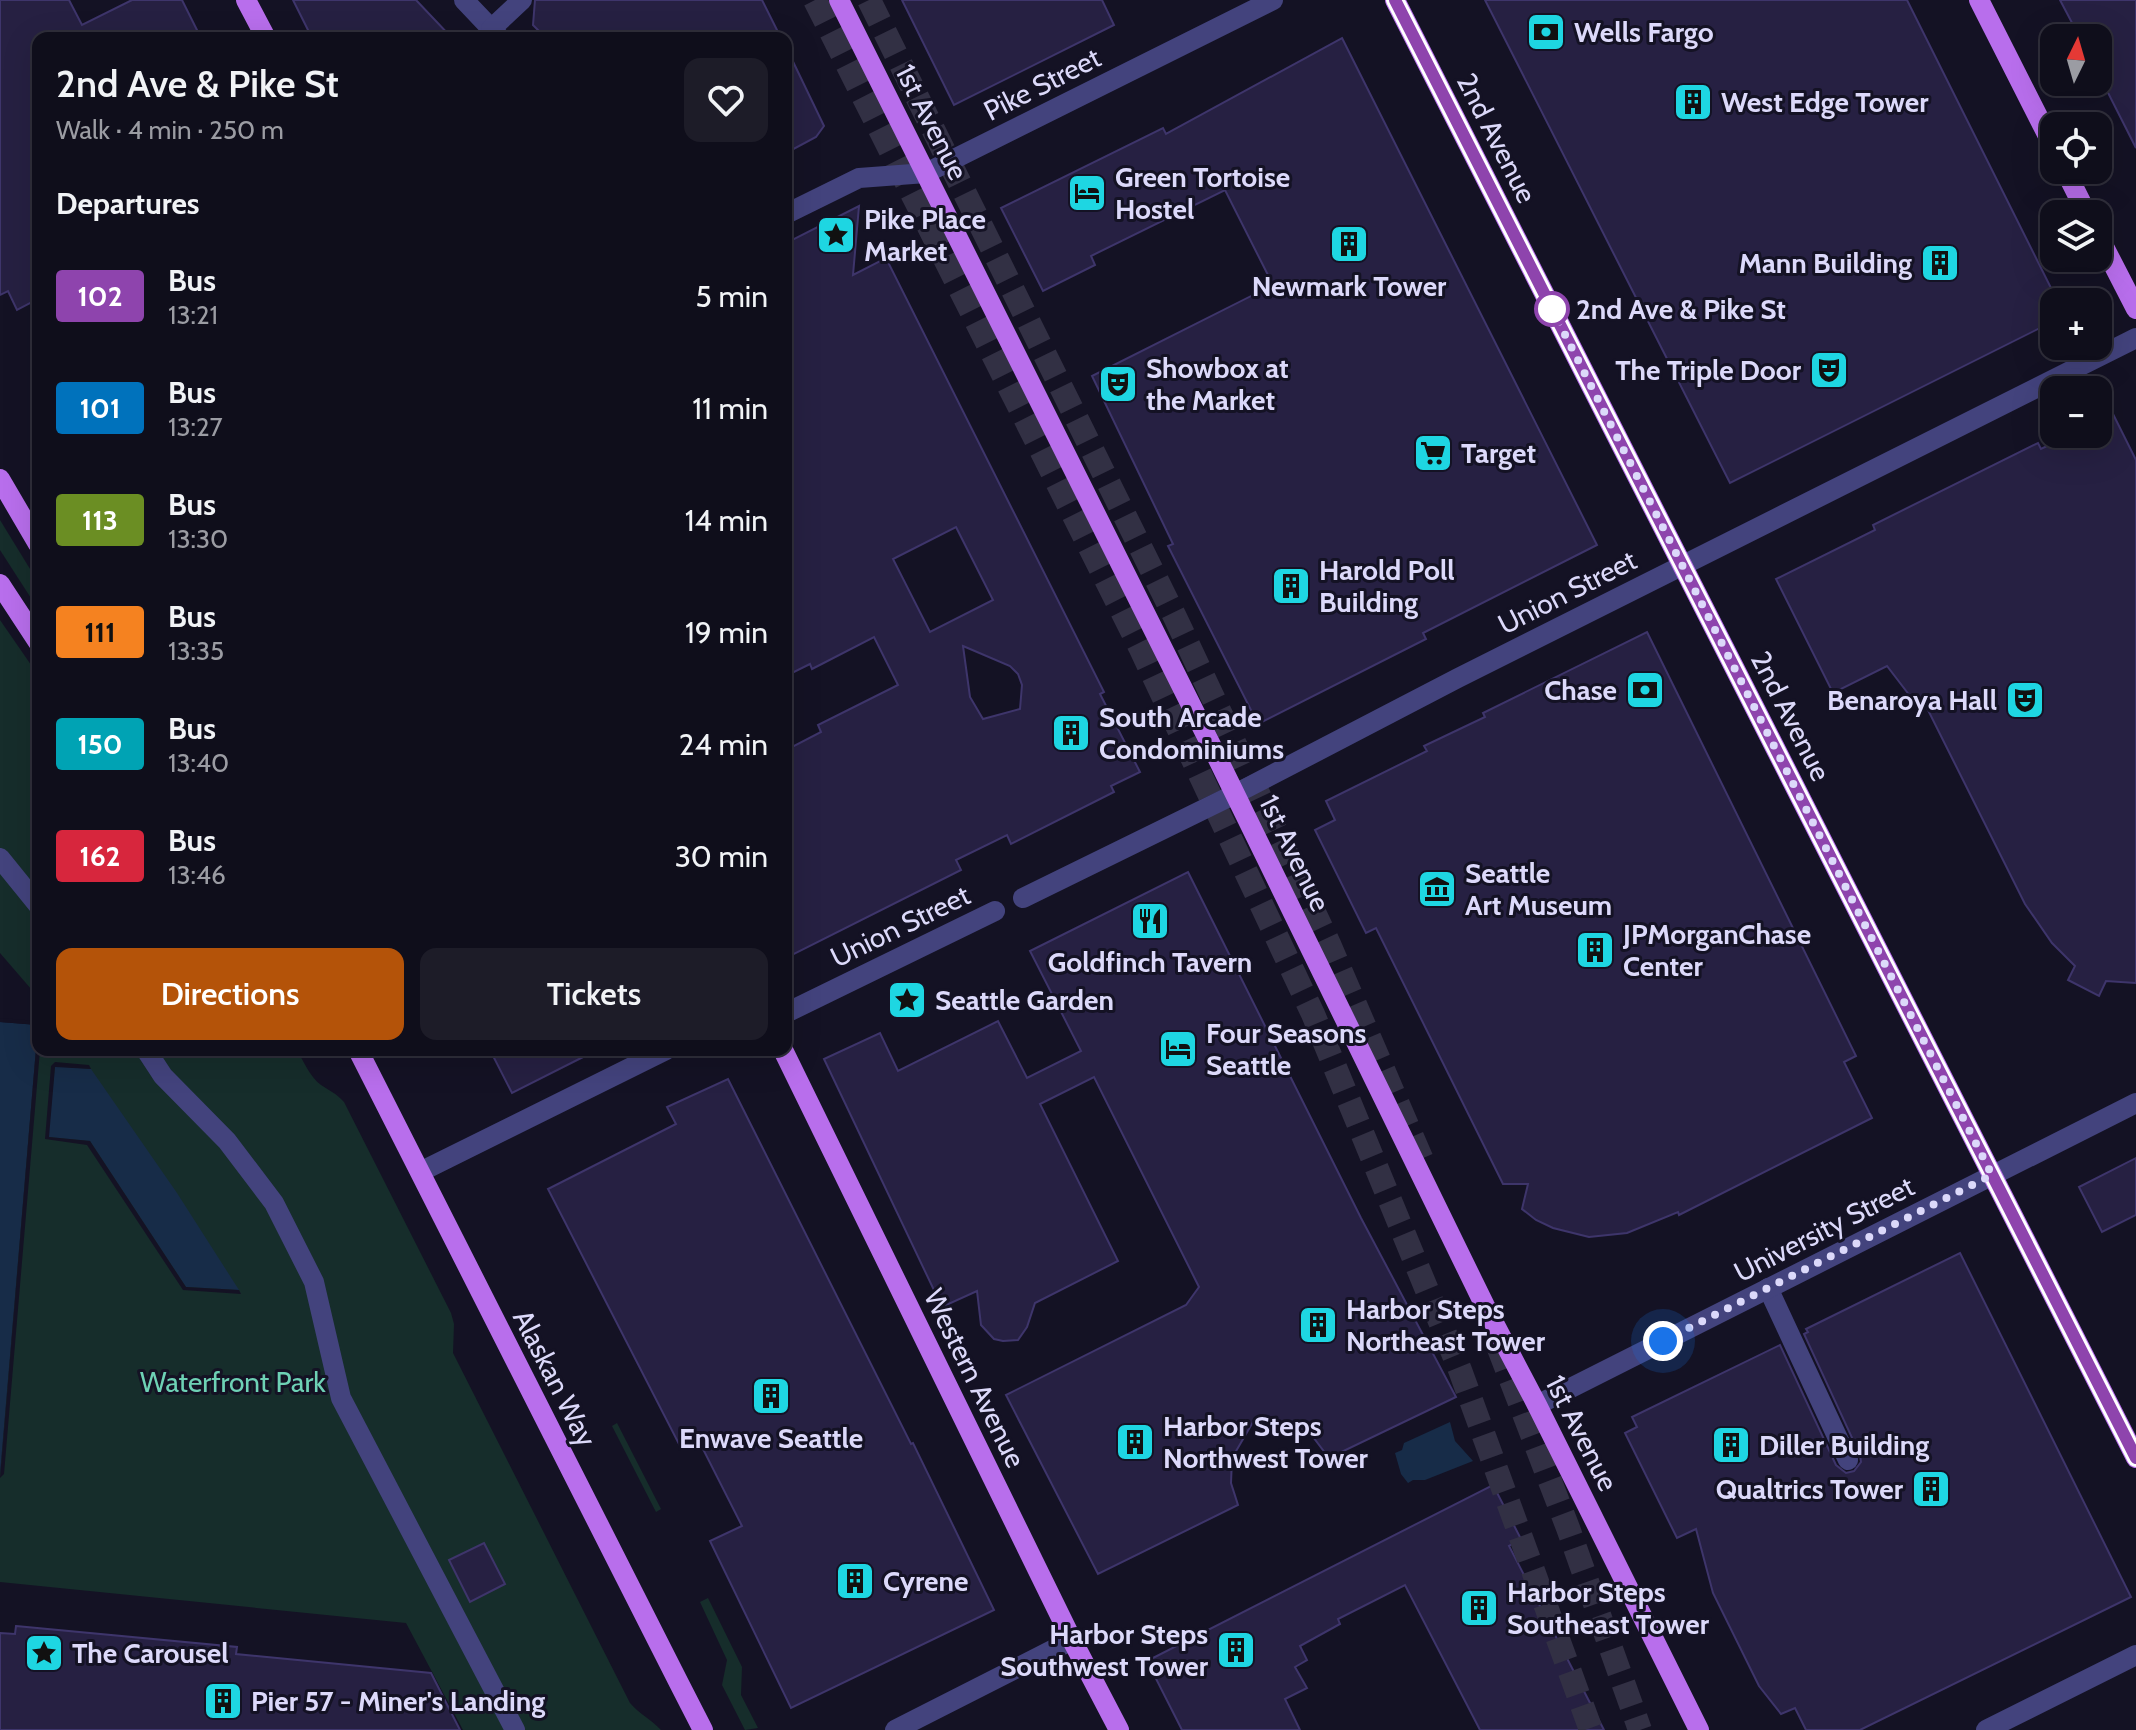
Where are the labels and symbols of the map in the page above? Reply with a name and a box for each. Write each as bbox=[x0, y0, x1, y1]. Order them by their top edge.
bank icon: Wells Fargo bbox=[1525, 11, 1567, 53]
place label: Wells Fargo bbox=[1574, 15, 1714, 49]
north arrow bbox=[2040, 24, 2112, 96]
street label: Pike Street bbox=[978, 40, 1106, 128]
street label: 1st Avenue bbox=[888, 58, 976, 186]
street label: 2nd Avenue bbox=[1450, 67, 1544, 209]
building icon: West Edge Tower bbox=[1672, 81, 1714, 123]
place label: West Edge Tower bbox=[1721, 85, 1929, 119]
place label: Green Tortoise Hostel bbox=[1115, 160, 1290, 226]
hotel icon: Green Tortoise Hostel bbox=[1066, 172, 1108, 214]
place label: Pike Place Market bbox=[864, 202, 986, 268]
place icon: Pike Place Market bbox=[815, 214, 857, 256]
building icon: Newmark Tower bbox=[1328, 223, 1370, 265]
building icon: Mann Building bbox=[1919, 242, 1961, 284]
place label: Mann Building bbox=[1739, 246, 1912, 280]
place label: Newmark Tower bbox=[1252, 269, 1447, 303]
marker: 2nd Ave & Pike St bbox=[1535, 292, 1569, 326]
place label: 2nd Ave & Pike St bbox=[1576, 292, 1786, 326]
theatre icon: The Triple Door bbox=[1808, 349, 1850, 391]
place label: Showbox at the Market bbox=[1146, 351, 1289, 417]
place label: The Triple Door bbox=[1615, 353, 1802, 387]
theatre icon: Showbox at the Market bbox=[1097, 363, 1139, 405]
supermarket icon: Target bbox=[1412, 432, 1454, 474]
place label: Target bbox=[1461, 436, 1536, 470]
street label: Union Street bbox=[1492, 543, 1642, 641]
place label: Harold Poll Building bbox=[1319, 553, 1455, 619]
building icon: Harold Poll Building bbox=[1270, 565, 1312, 607]
street label: 2nd Avenue bbox=[1744, 645, 1838, 787]
bank icon: Chase bbox=[1624, 669, 1666, 711]
place label: Chase bbox=[1544, 673, 1617, 707]
theatre icon: Benaroya Hall bbox=[2004, 679, 2046, 721]
place label: Benaroya Hall bbox=[1827, 683, 1997, 717]
place label: South Arcade Condominiums bbox=[1099, 700, 1284, 766]
building icon: South Arcade Condominiums bbox=[1050, 712, 1092, 754]
street label: 1st Avenue bbox=[1252, 789, 1338, 917]
place label: Seattle Art Museum bbox=[1465, 856, 1612, 922]
museum icon: Seattle Art Museum bbox=[1416, 868, 1458, 910]
street label: Union Street bbox=[825, 878, 975, 974]
restaurant icon: Goldfinch Tavern bbox=[1129, 900, 1171, 942]
place label: JPMorganChase Center bbox=[1622, 917, 1811, 983]
building icon: JPMorganChase Center bbox=[1574, 929, 1616, 971]
place label: Goldfinch Tavern bbox=[1048, 945, 1252, 979]
place icon: Seattle Garden bbox=[886, 979, 928, 1021]
place label: Seattle Garden bbox=[935, 983, 1114, 1017]
place label: Four Seasons Seattle bbox=[1206, 1016, 1367, 1082]
hotel icon: Four Seasons Seattle bbox=[1157, 1028, 1199, 1070]
street label: University Street bbox=[1728, 1169, 1920, 1289]
street label: Western Avenue bbox=[917, 1283, 1033, 1473]
place label: Harbor Steps Northeast Tower bbox=[1346, 1292, 1546, 1358]
street label: Alaskan Way bbox=[506, 1304, 604, 1452]
building icon: Harbor Steps Northeast Tower bbox=[1297, 1304, 1339, 1346]
your location bbox=[1643, 1321, 1683, 1361]
park label: Waterfront Park bbox=[140, 1365, 326, 1399]
street label: 1st Avenue bbox=[1538, 1369, 1626, 1497]
building icon: Enwave Seattle bbox=[750, 1375, 792, 1417]
place label: Harbor Steps Northwest Tower bbox=[1163, 1409, 1369, 1475]
place label: Enwave Seattle bbox=[679, 1421, 863, 1455]
building icon: Harbor Steps Northwest Tower bbox=[1114, 1421, 1156, 1463]
building icon: Diller Building bbox=[1710, 1424, 1752, 1466]
place label: Diller Building bbox=[1759, 1428, 1929, 1462]
building icon: Qualtrics Tower bbox=[1910, 1468, 1952, 1510]
place label: Qualtrics Tower bbox=[1716, 1472, 1904, 1506]
building icon: Cyrene bbox=[834, 1560, 876, 1602]
place label: Cyrene bbox=[883, 1564, 968, 1598]
place label: Harbor Steps Southeast Tower bbox=[1507, 1575, 1710, 1641]
building icon: Harbor Steps Southeast Tower bbox=[1458, 1587, 1500, 1629]
place label: Harbor Steps Southwest Tower bbox=[1000, 1617, 1209, 1683]
building icon: Harbor Steps Southwest Tower bbox=[1215, 1629, 1257, 1671]
place icon: The Carousel bbox=[23, 1632, 65, 1674]
place label: The Carousel bbox=[72, 1636, 229, 1670]
building icon: Pier 57 - Miner's Landing bbox=[202, 1680, 244, 1722]
place label: Pier 57 - Miner's Landing bbox=[251, 1684, 545, 1718]

